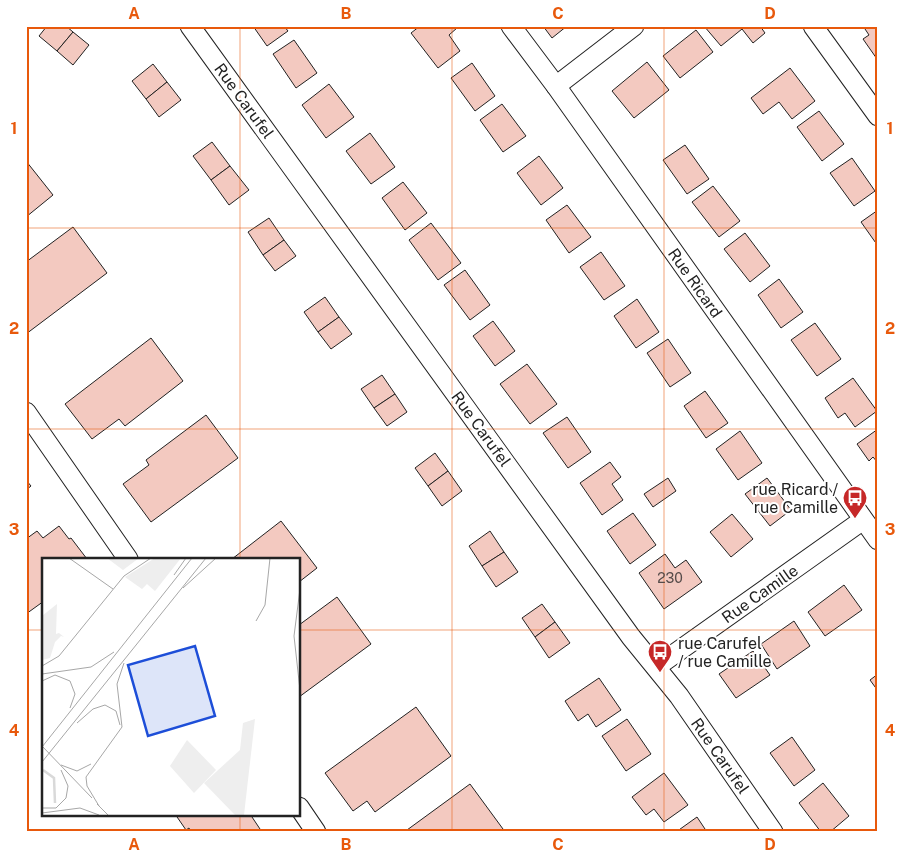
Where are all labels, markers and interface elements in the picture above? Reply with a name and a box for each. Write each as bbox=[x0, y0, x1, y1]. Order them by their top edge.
text: A bbox=[128, 4, 140, 23]
text: B bbox=[341, 4, 352, 23]
text: C bbox=[552, 4, 564, 23]
text: D bbox=[764, 4, 776, 23]
street label: Rue Carufel bbox=[210, 60, 278, 142]
text: 1 bbox=[11, 119, 17, 138]
text: 1 bbox=[887, 119, 893, 138]
street label: Rue Ricard bbox=[664, 245, 726, 321]
text: 2 bbox=[9, 319, 19, 338]
text: 2 bbox=[885, 319, 895, 338]
street label: Rue Carufel bbox=[447, 388, 515, 470]
place label: rue Ricard / rue Camille bbox=[752, 480, 838, 517]
bus stop icon: rue Ricard / rue Camille bbox=[842, 485, 868, 519]
text: 3 bbox=[9, 520, 19, 539]
text: 3 bbox=[885, 520, 895, 539]
inset map bbox=[42, 558, 300, 816]
street label: Rue Camille bbox=[718, 561, 802, 627]
house number: 230 bbox=[657, 570, 683, 586]
place label: rue Carufel / rue Camille bbox=[678, 634, 772, 671]
bus stop icon: rue Carufel / rue Camille bbox=[647, 639, 673, 673]
street label: Rue Carufel bbox=[687, 714, 753, 798]
text: 4 bbox=[9, 721, 20, 740]
text: 4 bbox=[885, 721, 896, 740]
text: A bbox=[128, 835, 140, 854]
text: B bbox=[341, 835, 352, 854]
text: C bbox=[552, 835, 564, 854]
text: D bbox=[764, 835, 776, 854]

